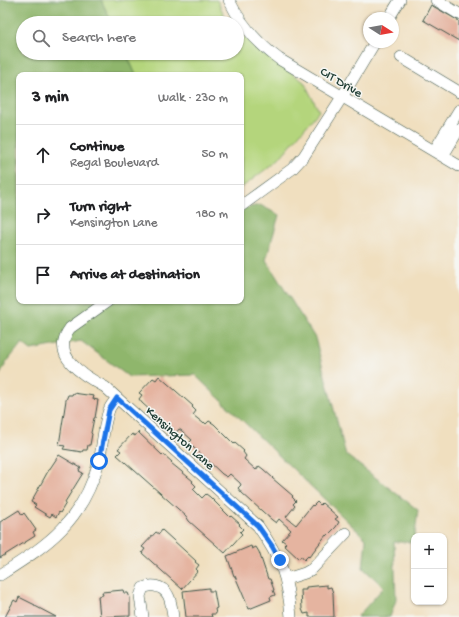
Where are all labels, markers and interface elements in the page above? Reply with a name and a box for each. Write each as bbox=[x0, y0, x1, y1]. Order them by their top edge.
north arrow bbox=[363, 12, 399, 48]
search box bbox=[16, 16, 244, 60]
icon: search bbox=[30, 27, 52, 49]
text: Search here bbox=[62, 29, 136, 47]
street label: CIT Drive bbox=[317, 65, 365, 102]
text: 3 min bbox=[32, 88, 69, 108]
text: Walk · 230 m bbox=[158, 91, 228, 106]
text: Continue bbox=[70, 138, 124, 156]
icon: ahead bbox=[32, 144, 54, 166]
text: 50 m bbox=[201, 147, 228, 162]
text: Regal Boulevard bbox=[70, 156, 158, 171]
text: Turn right bbox=[70, 198, 130, 216]
icon: right bbox=[32, 204, 54, 226]
text: 180 m bbox=[196, 207, 228, 222]
text: Kensington Lane bbox=[70, 216, 157, 231]
icon: arrive bbox=[32, 264, 54, 286]
text: Arrive at destination bbox=[70, 266, 200, 284]
street label: Kensington Lane bbox=[142, 404, 217, 474]
route start bbox=[90, 452, 108, 470]
map controls bbox=[411, 533, 447, 605]
button: + bbox=[411, 533, 447, 569]
route end bbox=[271, 551, 289, 569]
button: − bbox=[411, 569, 447, 605]

